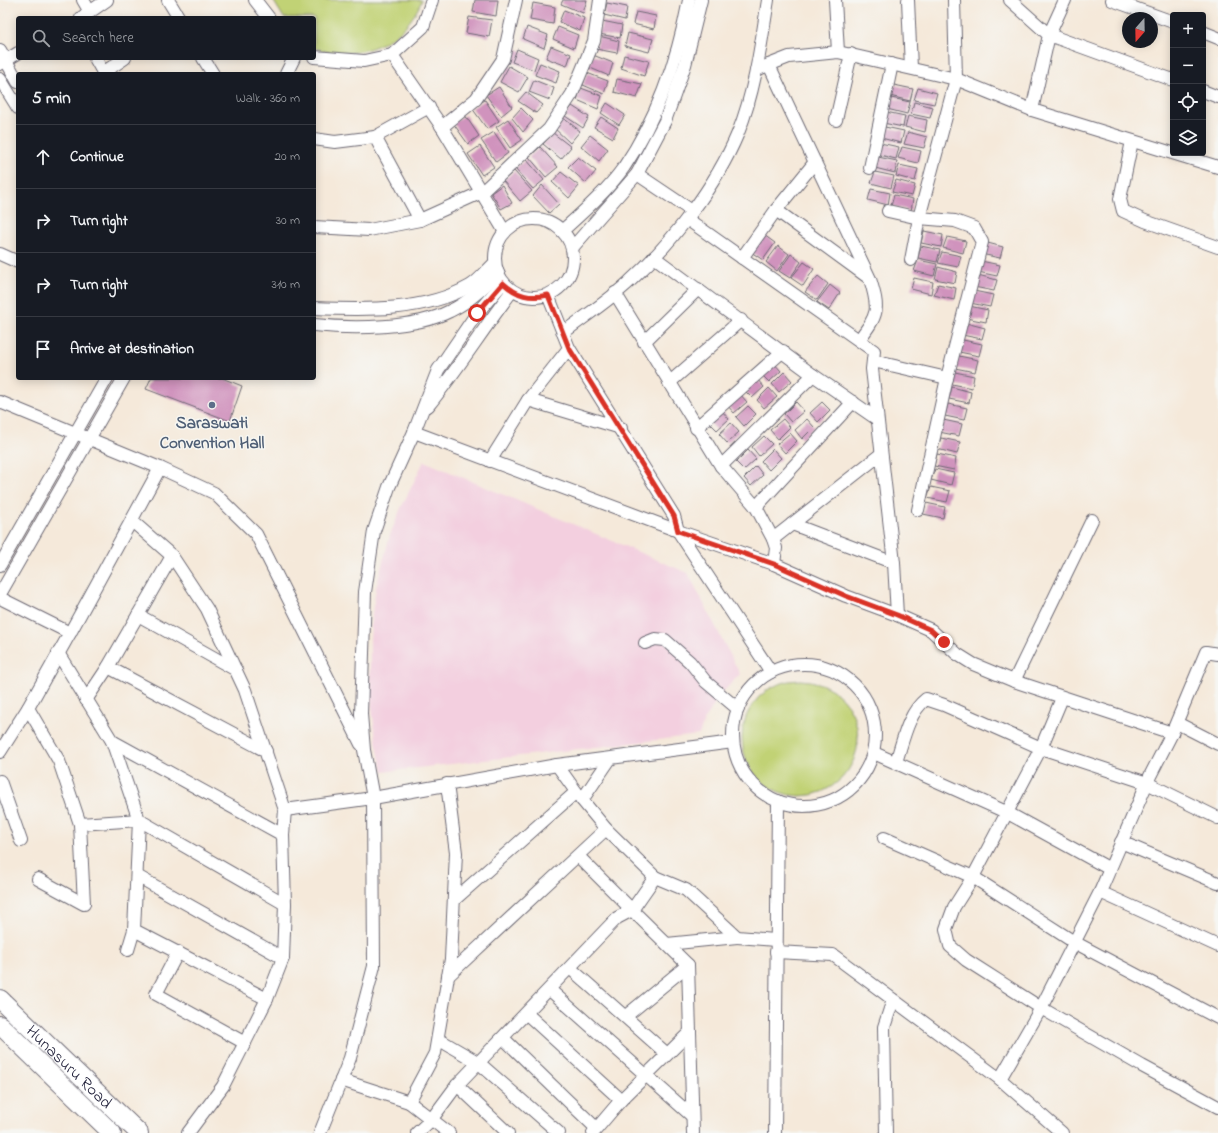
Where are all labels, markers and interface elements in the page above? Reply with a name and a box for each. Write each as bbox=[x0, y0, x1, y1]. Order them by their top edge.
north arrow bbox=[1122, 12, 1158, 48]
map controls bbox=[1170, 12, 1206, 156]
button: + bbox=[1170, 12, 1206, 48]
search box bbox=[16, 16, 316, 60]
icon: search bbox=[30, 27, 52, 49]
text: Search here bbox=[62, 27, 134, 49]
button: − bbox=[1170, 48, 1206, 84]
button: locate bbox=[1170, 84, 1206, 120]
text: 5 min bbox=[32, 86, 71, 111]
text: Walk · 360 m bbox=[236, 89, 300, 108]
button: layers bbox=[1170, 120, 1206, 156]
icon: ahead bbox=[32, 146, 54, 168]
text: Continue bbox=[70, 146, 124, 168]
text: 20 m bbox=[275, 147, 300, 166]
icon: right bbox=[32, 210, 54, 232]
text: Turn right bbox=[70, 210, 128, 232]
text: 30 m bbox=[276, 211, 300, 230]
icon: right bbox=[32, 274, 54, 296]
text: Turn right bbox=[70, 274, 128, 296]
text: 310 m bbox=[272, 275, 300, 294]
route start bbox=[468, 304, 486, 322]
icon: arrive bbox=[32, 338, 54, 360]
text: Arrive at destination bbox=[70, 338, 194, 360]
marker: Saraswati Convention Hall bbox=[207, 400, 217, 410]
place label: Saraswati Convention Hall bbox=[160, 411, 264, 456]
route end bbox=[935, 633, 953, 651]
street label: Hunasuru Road bbox=[20, 1020, 118, 1115]

